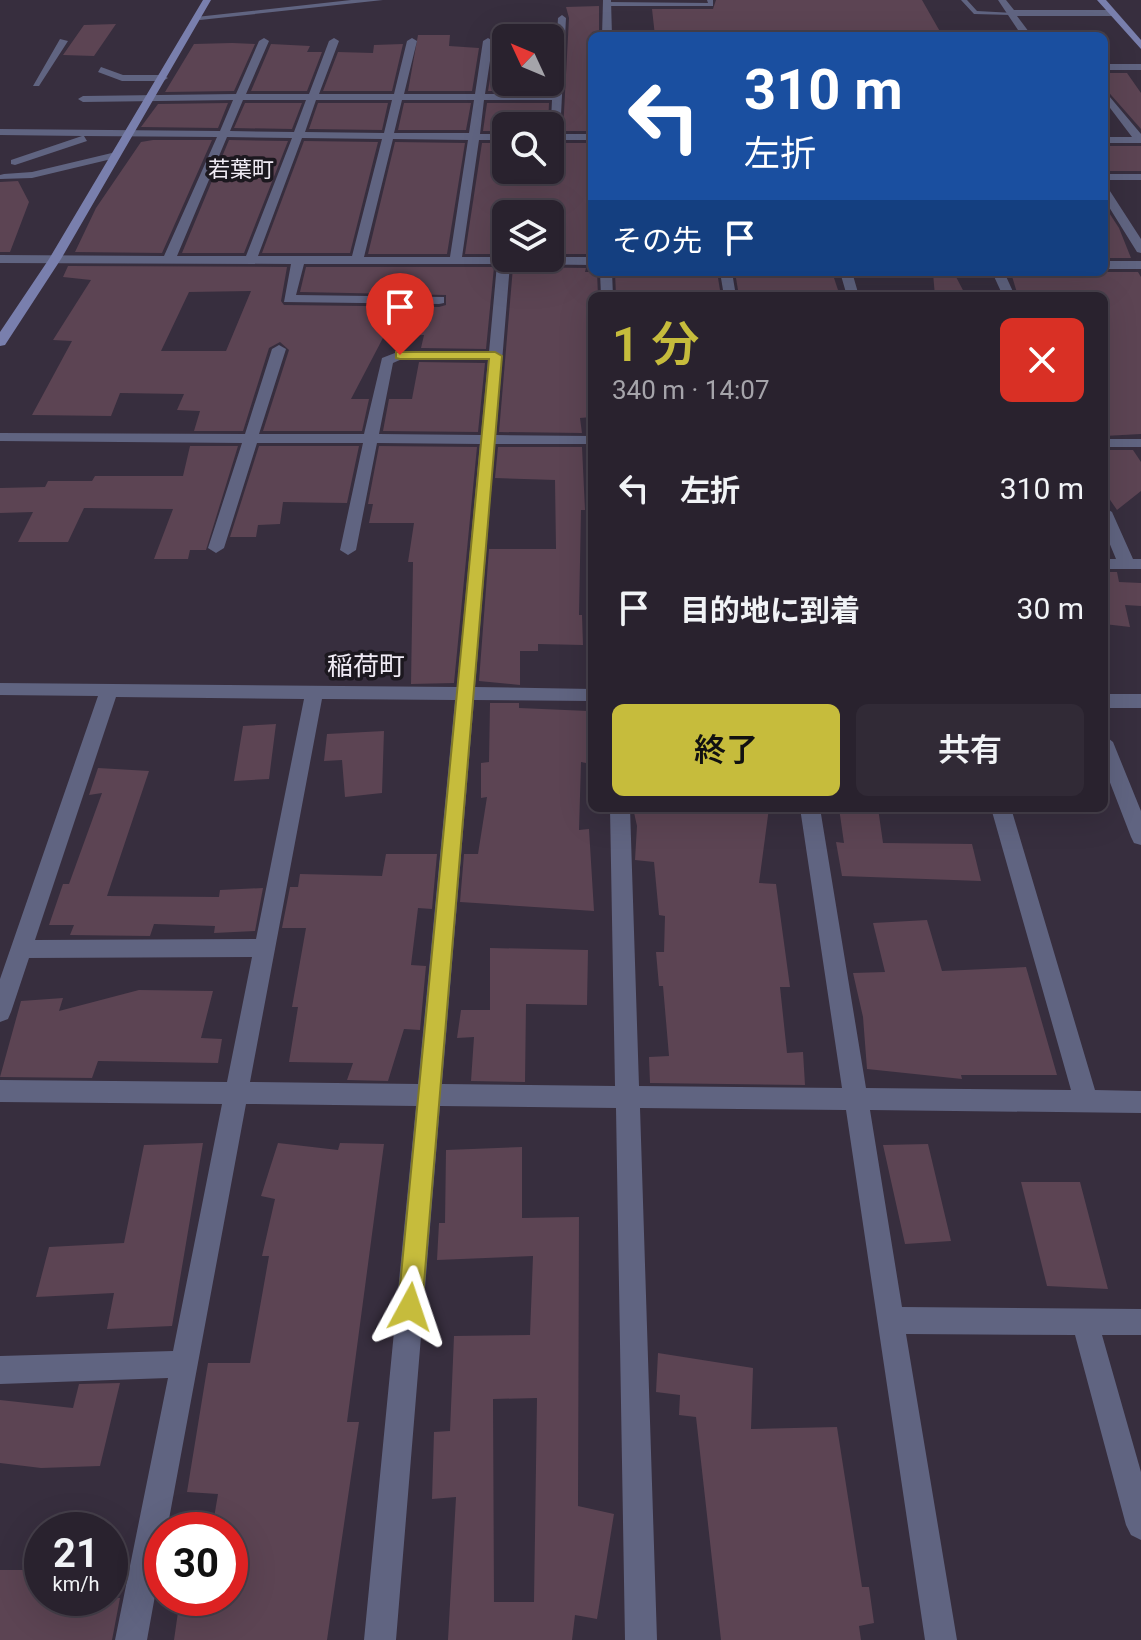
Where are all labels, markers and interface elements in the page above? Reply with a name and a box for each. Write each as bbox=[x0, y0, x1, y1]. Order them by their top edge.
north arrow bbox=[492, 24, 564, 96]
map controls bbox=[492, 24, 564, 272]
text: 310 m bbox=[744, 57, 903, 123]
icon: left bbox=[612, 64, 716, 168]
button: search bbox=[492, 112, 564, 184]
text: 左折 bbox=[744, 133, 816, 175]
district label: 若葉町 bbox=[208, 157, 274, 182]
button: layers bbox=[492, 200, 564, 272]
icon: arrive bbox=[718, 216, 762, 260]
text: その先 bbox=[612, 223, 702, 258]
pin bbox=[366, 273, 434, 355]
icon: arrive bbox=[378, 285, 422, 329]
text: 1 分 bbox=[612, 316, 699, 373]
button: close bbox=[1000, 318, 1084, 402]
text: 340 m · 14:07 bbox=[612, 375, 770, 405]
icon: left bbox=[612, 466, 656, 510]
text: 310 m bbox=[1000, 471, 1084, 506]
text: 左折 bbox=[680, 473, 740, 508]
icon: arrive bbox=[612, 586, 656, 630]
text: 30 m bbox=[1017, 591, 1084, 626]
text: 目的地に到着 bbox=[680, 593, 860, 628]
district label: 稲荷町 bbox=[327, 651, 405, 681]
button: 終了 bbox=[612, 704, 840, 796]
button: 共有 bbox=[856, 704, 1084, 796]
position arrow bbox=[368, 1265, 452, 1349]
speed limit sign: 30 bbox=[144, 1512, 248, 1616]
text: 21 bbox=[53, 1530, 99, 1577]
text: km/h bbox=[53, 1572, 99, 1596]

